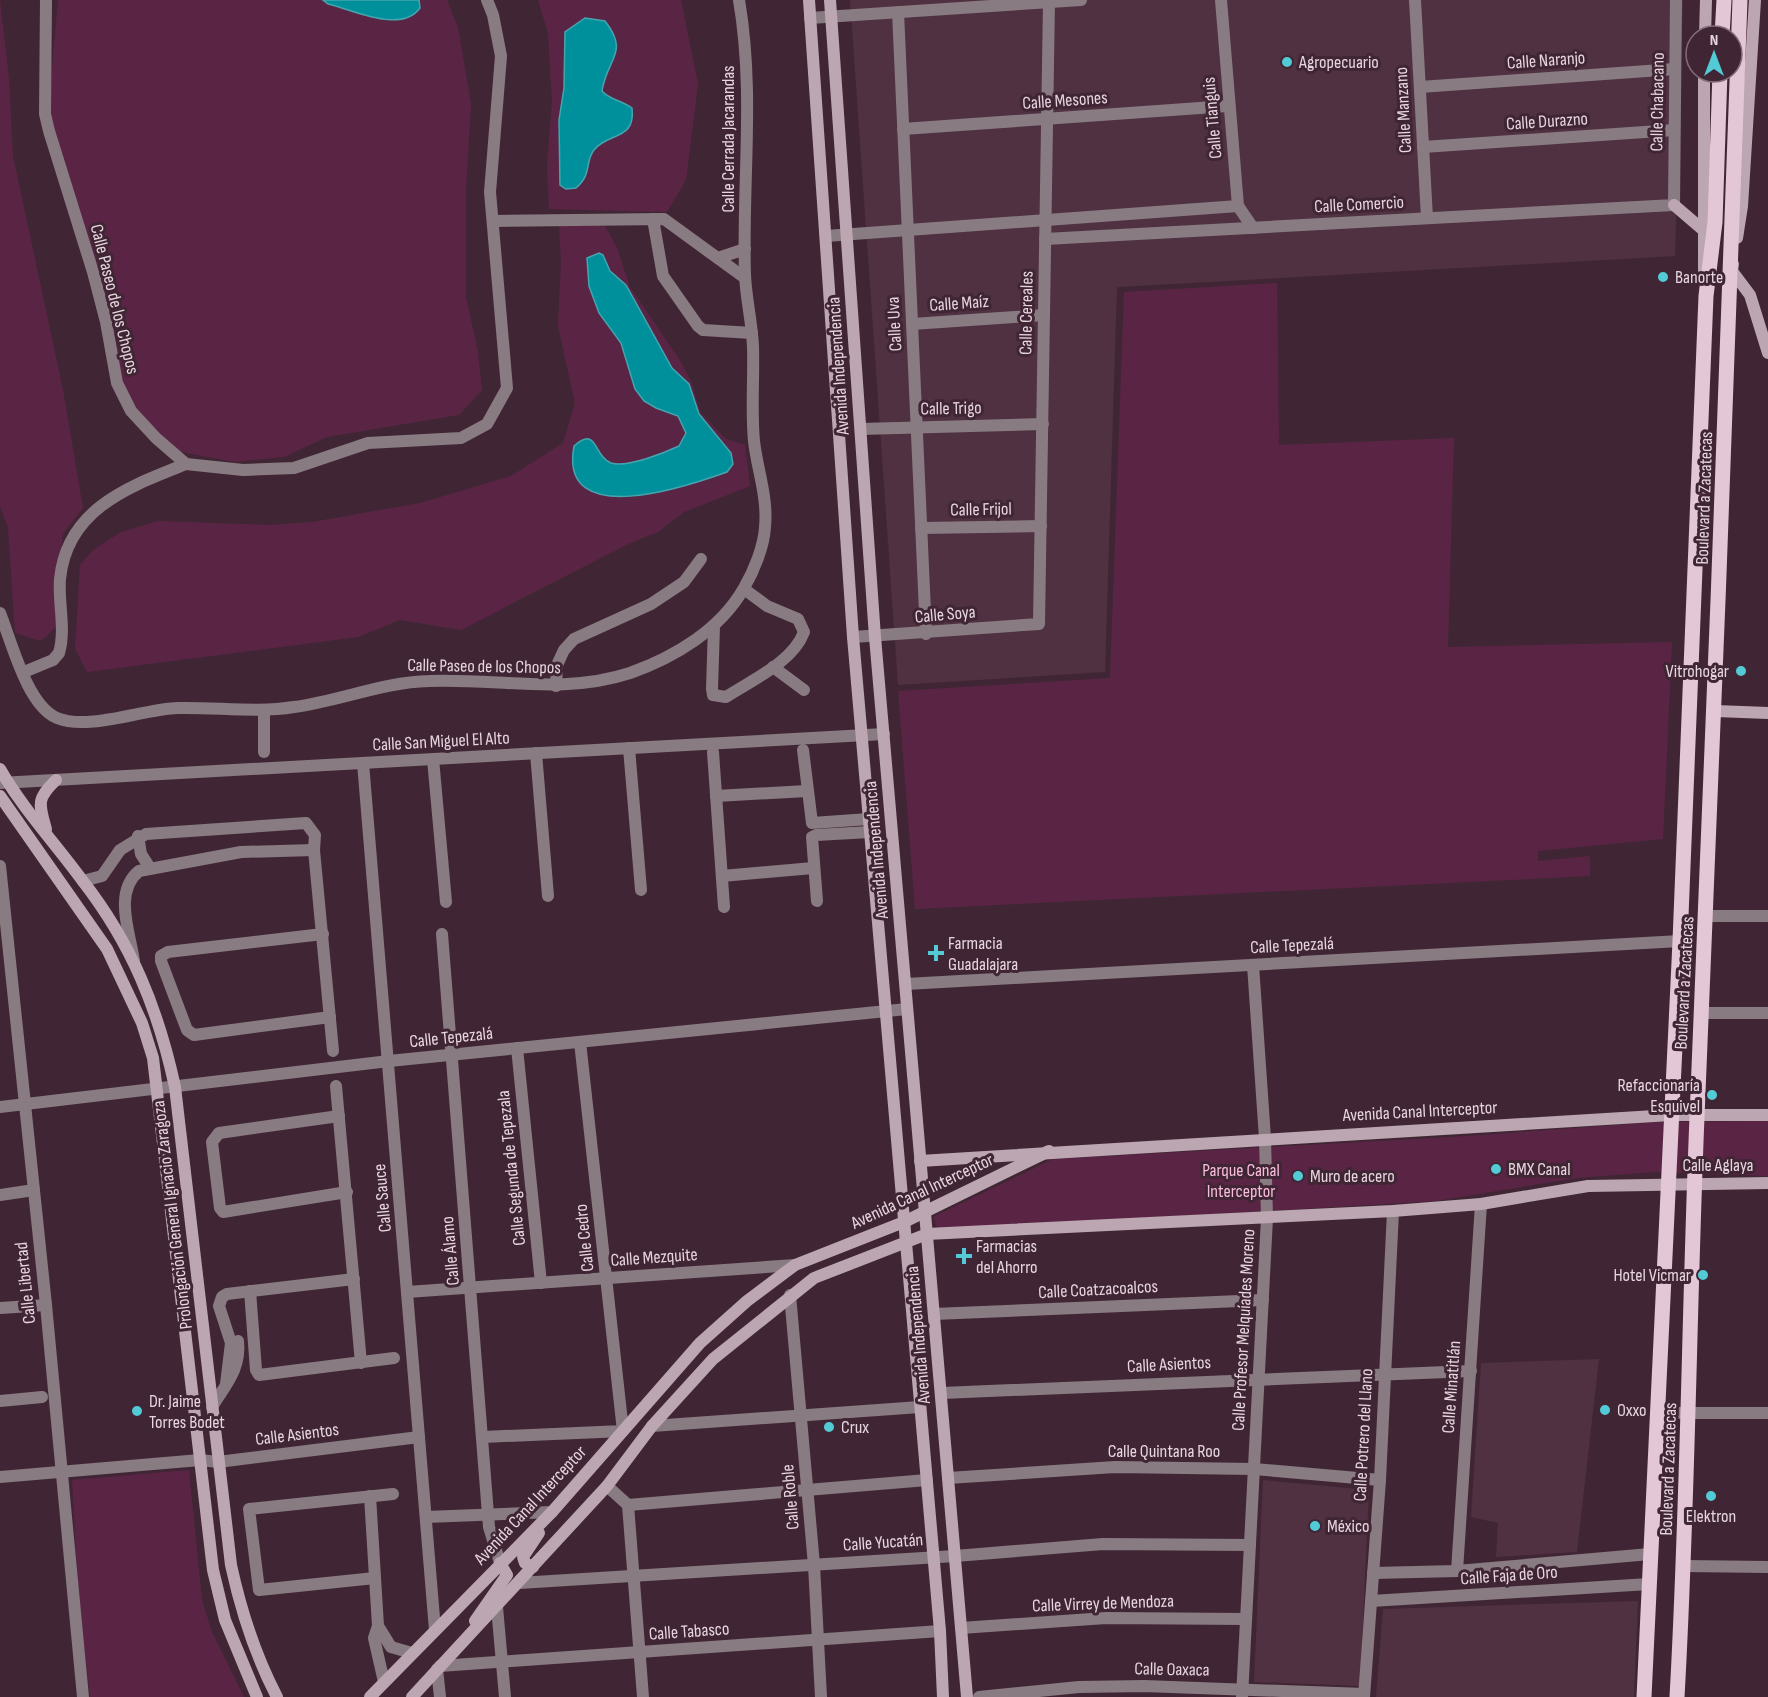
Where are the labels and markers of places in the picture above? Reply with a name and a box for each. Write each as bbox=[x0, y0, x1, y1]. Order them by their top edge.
place label: Agropecuario bbox=[1298, 52, 1379, 73]
marker: Agropecuario bbox=[1280, 55, 1294, 69]
place label: Banorte bbox=[1675, 267, 1723, 288]
marker: Banorte bbox=[1656, 270, 1670, 284]
place label: Vitrohogar bbox=[1666, 661, 1729, 682]
marker: Vitrohogar bbox=[1734, 664, 1748, 678]
place label: Farmacia Guadalajara bbox=[948, 933, 1018, 975]
marker: Farmacia Guadalajara bbox=[929, 946, 943, 960]
place label: Refaccionaría Esquivel bbox=[1618, 1075, 1700, 1117]
marker: Refaccionaría Esquivel bbox=[1705, 1088, 1719, 1102]
place label: BMX Canal bbox=[1508, 1159, 1571, 1180]
marker: BMX Canal bbox=[1489, 1162, 1503, 1176]
place label: Muro de acero bbox=[1310, 1166, 1395, 1187]
marker: Muro de acero bbox=[1291, 1169, 1305, 1183]
place label: Farmacias del Ahorro bbox=[976, 1236, 1038, 1278]
marker: Farmacias del Ahorro bbox=[957, 1249, 971, 1263]
place label: Hotel Vicmar bbox=[1613, 1265, 1691, 1286]
marker: Hotel Vicmar bbox=[1696, 1268, 1710, 1282]
place label: Dr. Jaime Torres Bodet bbox=[149, 1391, 225, 1433]
place label: Oxxo bbox=[1617, 1400, 1647, 1421]
marker: Oxxo bbox=[1598, 1403, 1612, 1417]
marker: Dr. Jaime Torres Bodet bbox=[130, 1404, 144, 1418]
place label: Crux bbox=[841, 1417, 869, 1438]
marker: Crux bbox=[822, 1420, 836, 1434]
marker: Elektron bbox=[1704, 1489, 1718, 1503]
place label: Elektron bbox=[1686, 1506, 1736, 1527]
place label: México bbox=[1327, 1516, 1369, 1537]
marker: México bbox=[1308, 1519, 1322, 1533]

